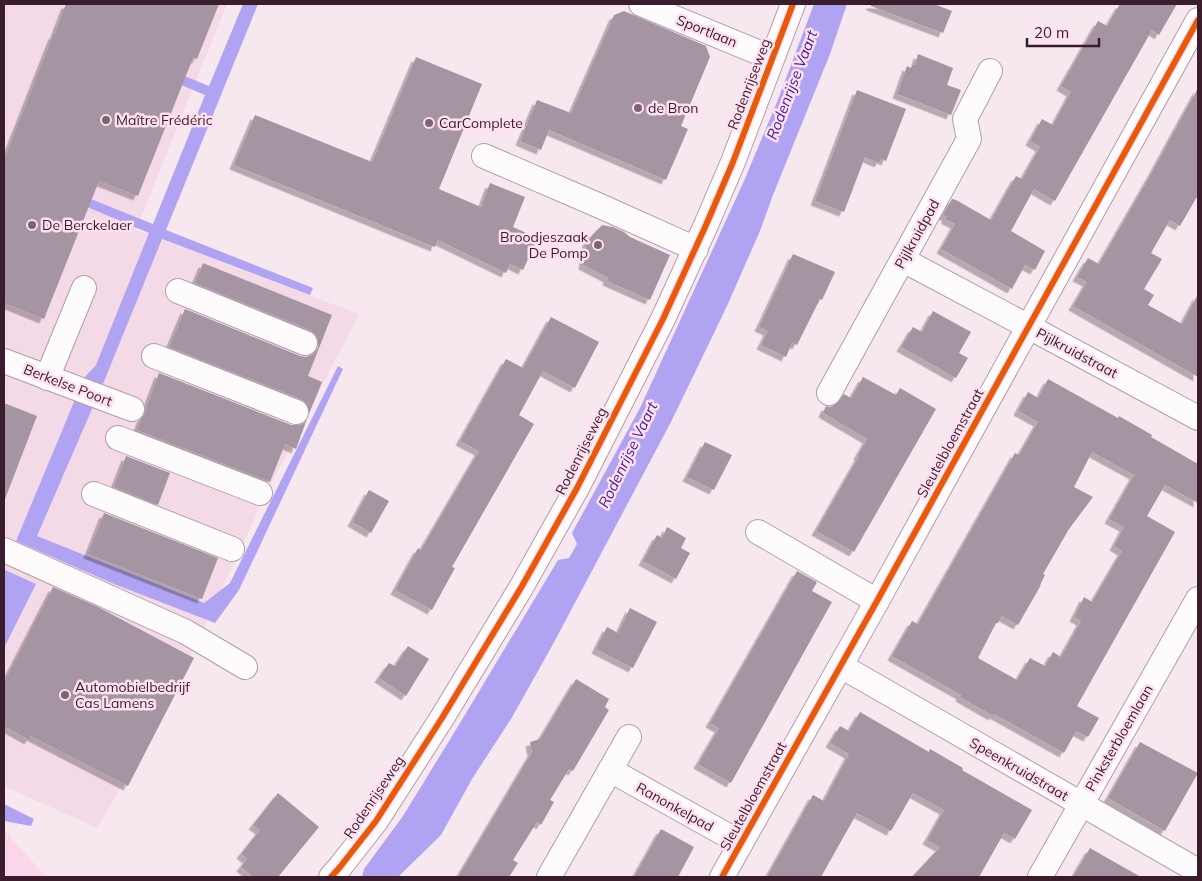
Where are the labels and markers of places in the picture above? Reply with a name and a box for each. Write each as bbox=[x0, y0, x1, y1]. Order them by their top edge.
place label: de Bron bbox=[648, 99, 698, 117]
marker: de Bron bbox=[632, 102, 644, 114]
place label: Maître Frédéric bbox=[116, 111, 213, 129]
marker: Maître Frédéric bbox=[100, 114, 112, 126]
place label: CarComplete bbox=[439, 114, 523, 132]
marker: CarComplete bbox=[423, 117, 435, 129]
place label: De Berckelaer bbox=[42, 216, 133, 234]
marker: De Berckelaer bbox=[26, 219, 38, 231]
place label: Broodjeszaak De Pomp bbox=[500, 228, 589, 262]
marker: Broodjeszaak De Pomp bbox=[592, 239, 604, 251]
place label: Automobielbedrijf Cas Lamens bbox=[75, 678, 190, 712]
marker: Automobielbedrijf Cas Lamens bbox=[59, 689, 71, 701]

